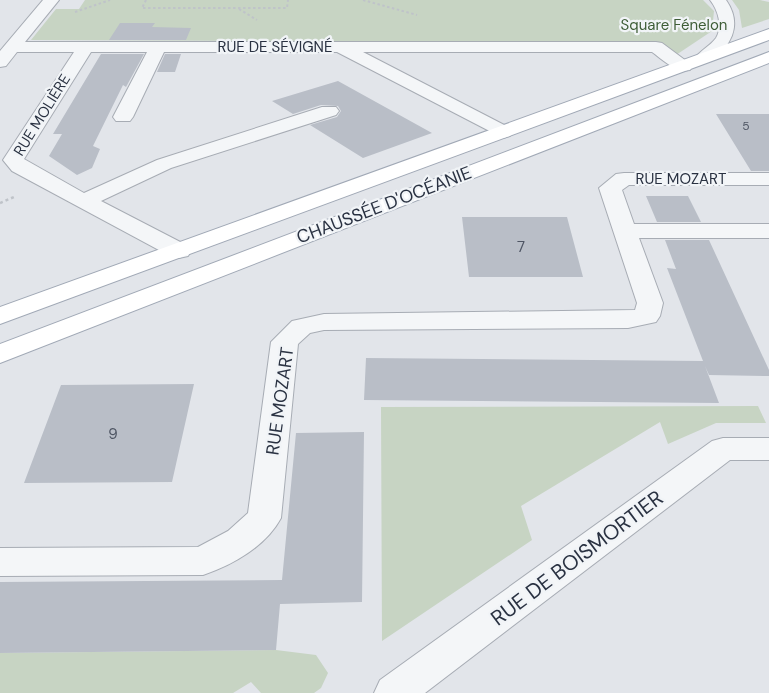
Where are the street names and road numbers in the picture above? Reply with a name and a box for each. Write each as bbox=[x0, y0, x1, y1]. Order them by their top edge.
street label: RUE DE SÉVIGNÉ bbox=[218, 37, 332, 57]
street label: RUE MOLIÈRE bbox=[9, 70, 75, 160]
street label: CHAUSSÉE D'OCÉANIE bbox=[293, 161, 475, 249]
street label: RUE MOZART bbox=[636, 169, 726, 189]
street label: RUE MOZART bbox=[261, 345, 299, 457]
street label: RUE DE BOISMORTIER bbox=[485, 484, 669, 632]

